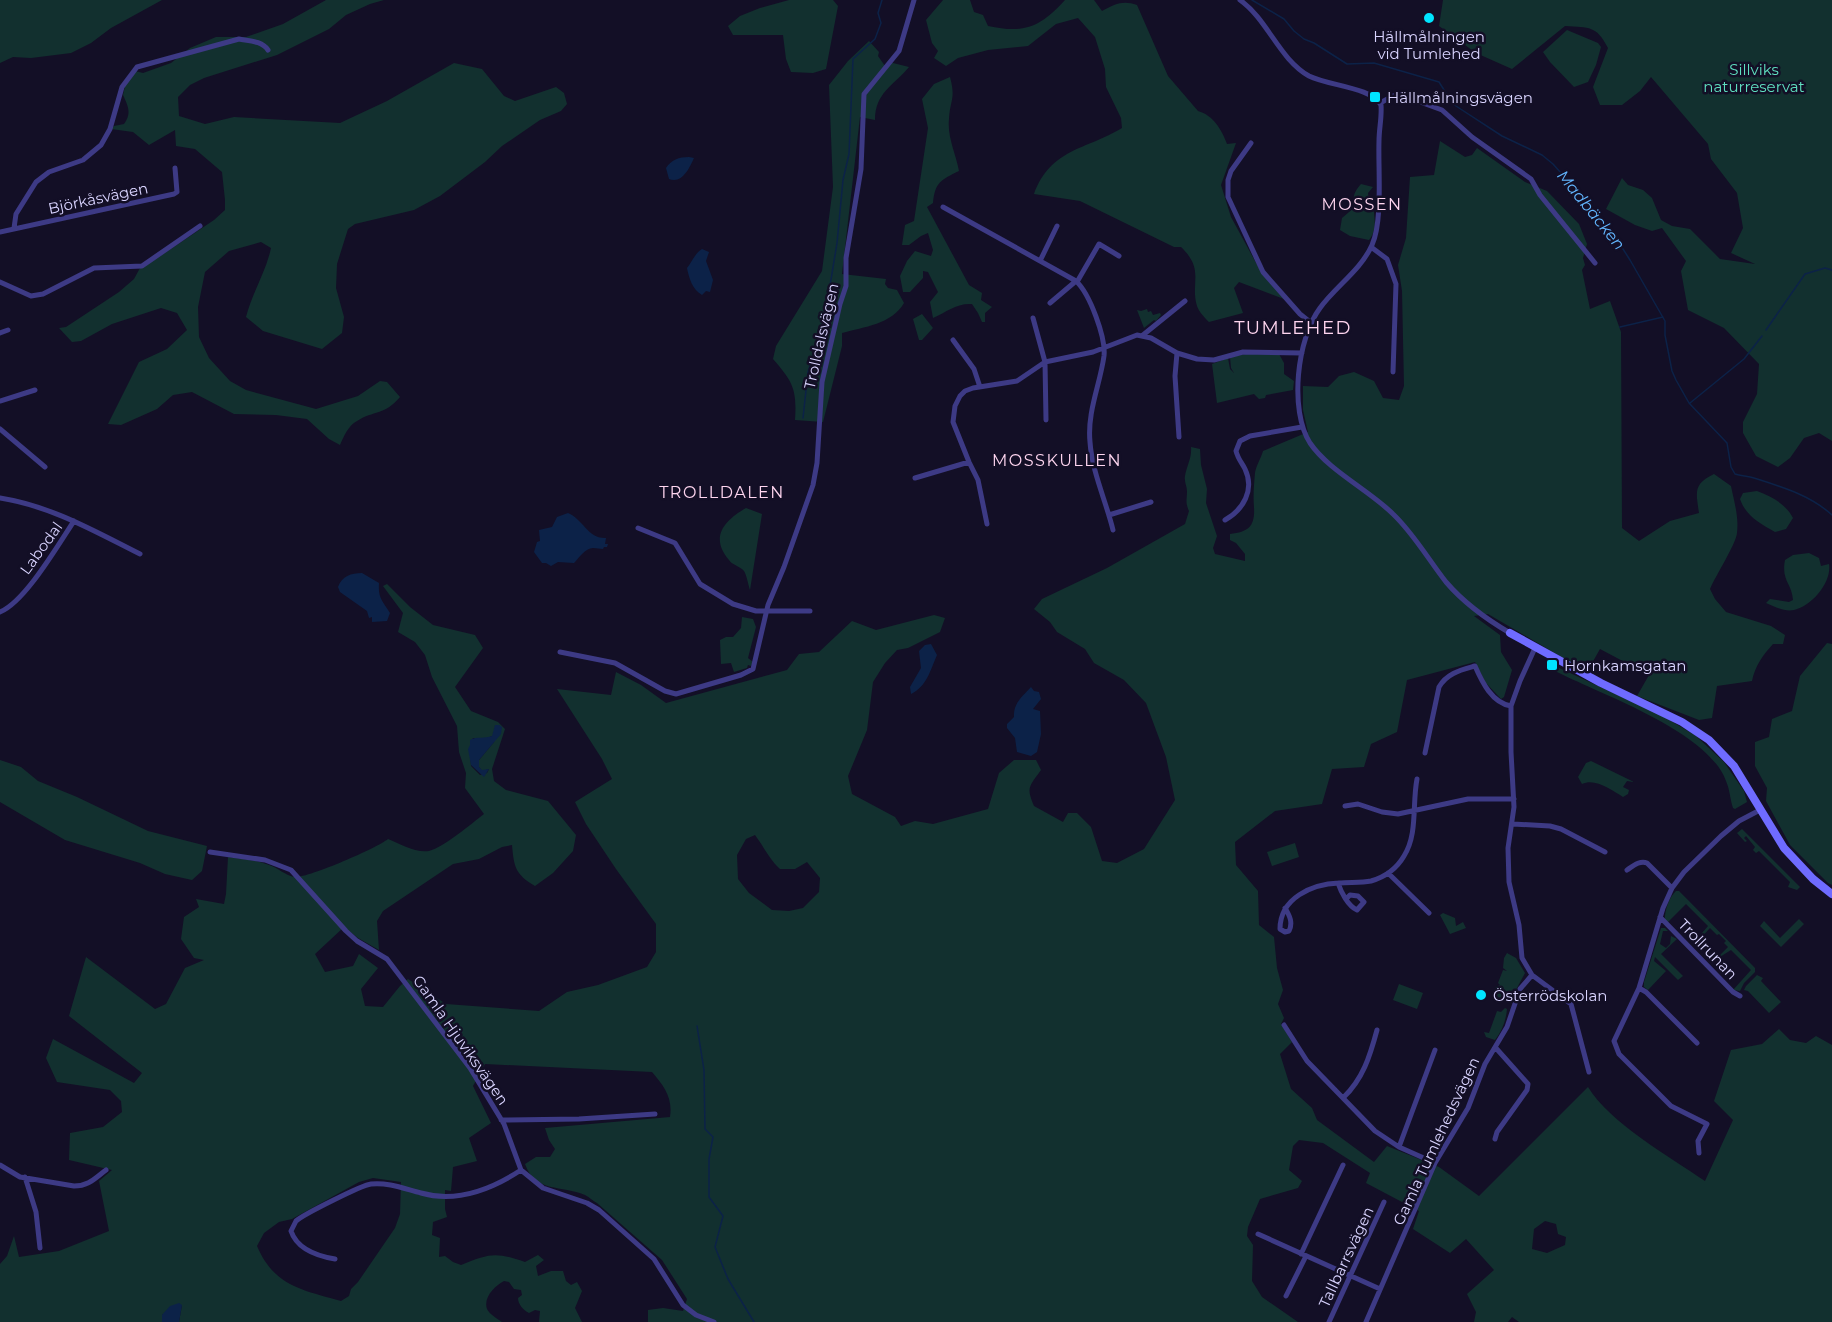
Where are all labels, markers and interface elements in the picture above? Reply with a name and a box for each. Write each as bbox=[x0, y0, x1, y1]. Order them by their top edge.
marker: Hällmålningen vid Tumlehed bbox=[1422, 11, 1436, 25]
place label: Hällmålningen vid Tumlehed bbox=[1373, 27, 1485, 63]
park label: Sillviks naturreservat bbox=[1703, 60, 1805, 96]
place label: Hällmålningsvägen bbox=[1387, 88, 1533, 107]
marker: Hällmålningsvägen bbox=[1368, 90, 1382, 104]
water label: Madbäcken bbox=[1553, 166, 1629, 254]
street label: Björkåsvägen bbox=[46, 178, 150, 218]
district label: MOSSEN bbox=[1321, 195, 1403, 214]
street label: Trolldalsvägen bbox=[800, 281, 842, 391]
district label: TUMLEHED bbox=[1234, 317, 1352, 339]
district label: MOSSKULLEN bbox=[992, 451, 1122, 470]
district label: TROLLDALEN bbox=[659, 483, 785, 502]
street label: Labodal bbox=[16, 518, 66, 578]
place label: Hornkamsgatan bbox=[1564, 656, 1686, 675]
marker: Hornkamsgatan bbox=[1545, 658, 1559, 672]
street label: Trollrunan bbox=[1674, 915, 1742, 983]
street label: Gamla Hjuviksvägen bbox=[409, 971, 513, 1109]
place label: Österrödskolan bbox=[1493, 986, 1607, 1005]
marker: Österrödskolan bbox=[1474, 988, 1488, 1002]
street label: Gamla Tumlehedsvägen bbox=[1389, 1054, 1483, 1228]
street label: Tallbarrsvägen bbox=[1314, 1203, 1378, 1311]

